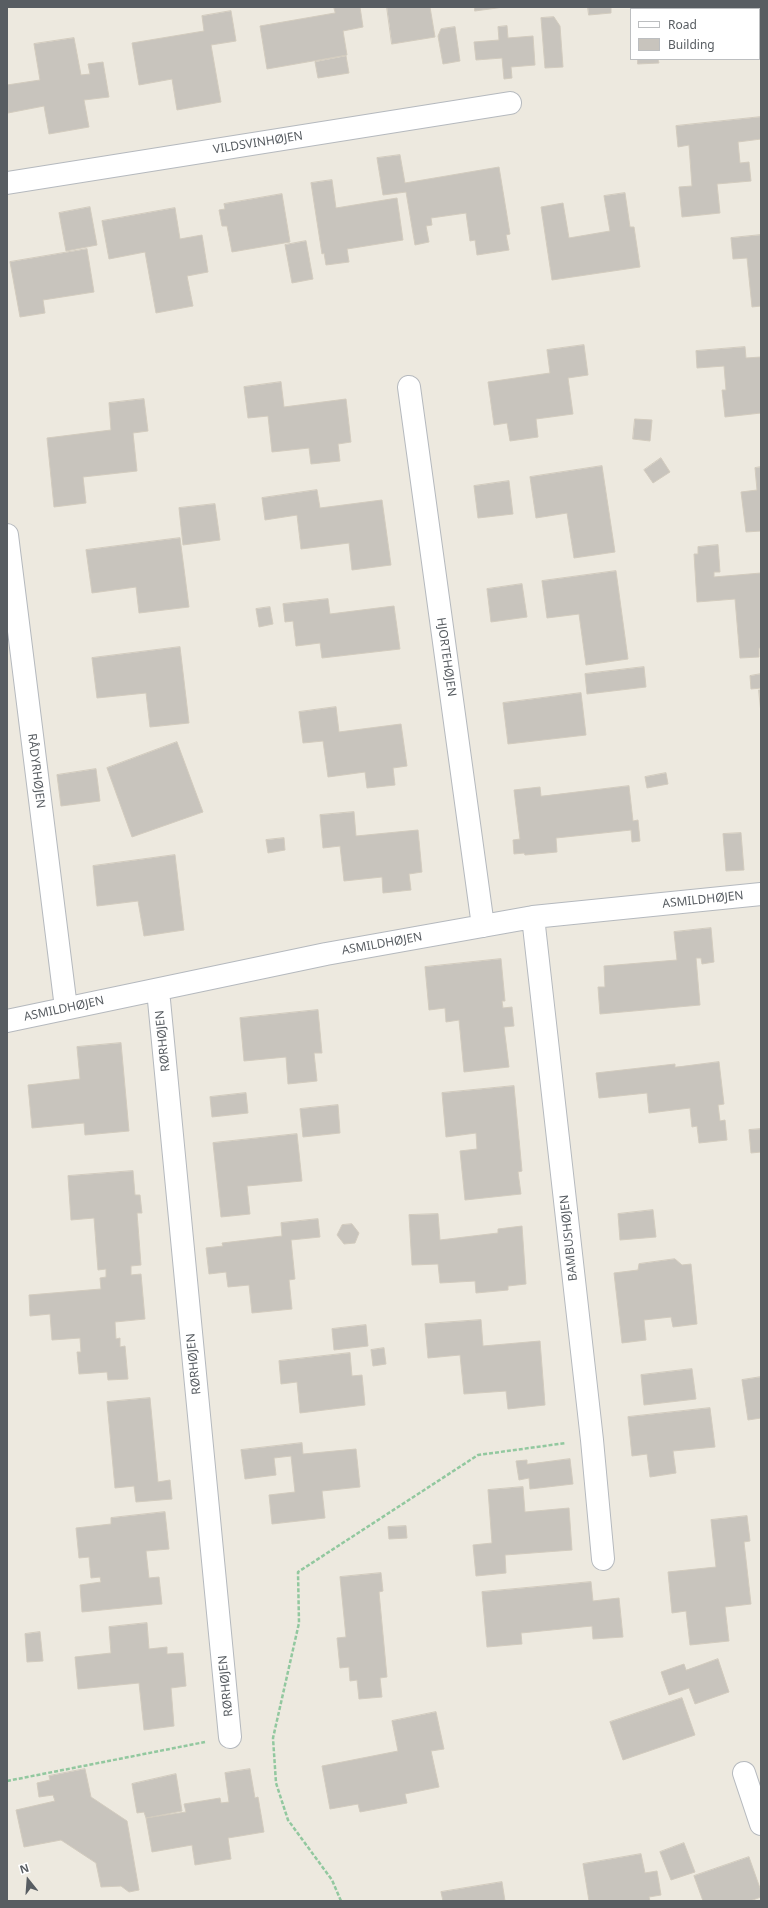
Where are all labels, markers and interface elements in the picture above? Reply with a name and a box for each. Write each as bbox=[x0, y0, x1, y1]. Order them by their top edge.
legend bbox=[630, 8, 760, 60]
text: Road bbox=[668, 16, 697, 33]
text: Building bbox=[668, 36, 715, 53]
street label: VILDSVINHØJEN bbox=[212, 129, 304, 157]
street label: HJORTEHØJEN bbox=[433, 617, 459, 697]
street label: RÅDYRHØJEN bbox=[24, 733, 48, 809]
street label: ASMILDHØJEN bbox=[662, 889, 744, 911]
street label: ASMILDHØJEN bbox=[341, 930, 423, 958]
street label: ASMILDHØJEN bbox=[23, 993, 105, 1025]
street label: RØRHØJEN bbox=[153, 1010, 173, 1072]
street label: BAMBUSHØJEN bbox=[557, 1194, 581, 1282]
street label: RØRHØJEN bbox=[184, 1333, 204, 1395]
street label: RØRHØJEN bbox=[216, 1655, 236, 1717]
north arrow bbox=[8, 1860, 48, 1900]
text: N bbox=[18, 1860, 31, 1877]

